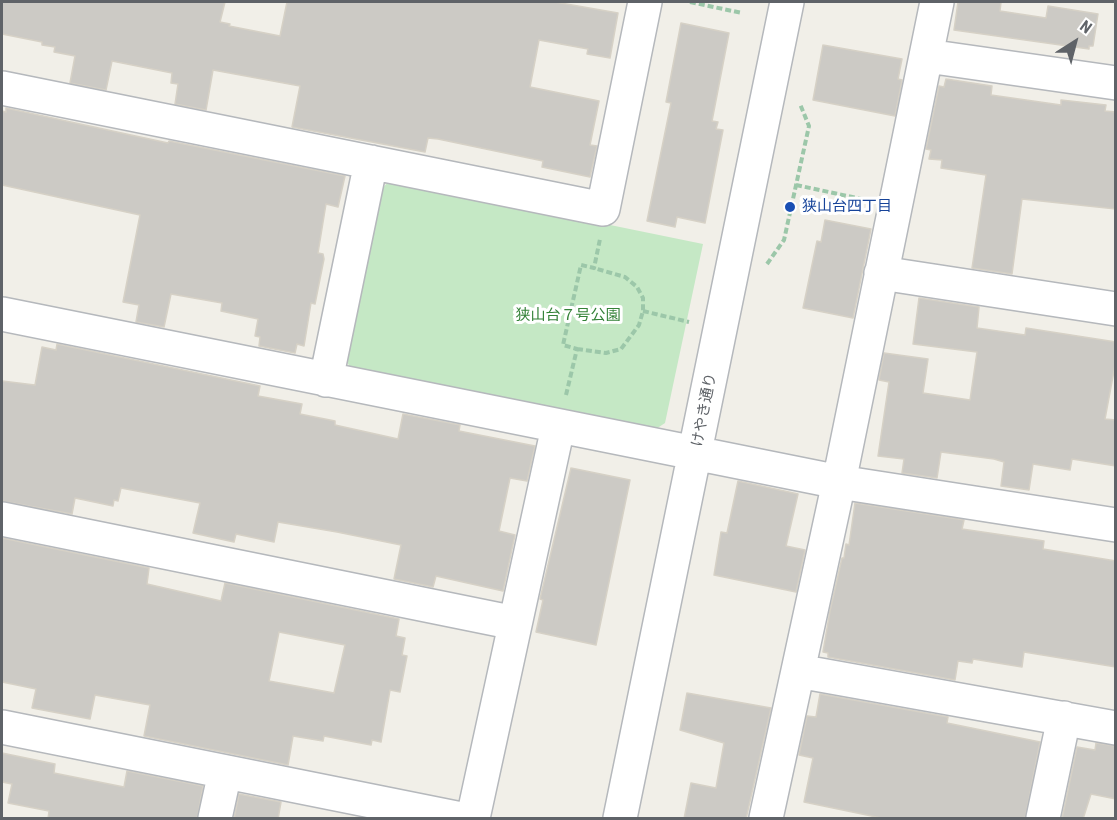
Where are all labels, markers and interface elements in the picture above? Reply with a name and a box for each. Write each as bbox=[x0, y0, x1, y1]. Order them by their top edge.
north arrow bbox=[1045, 12, 1105, 72]
text: N bbox=[1076, 16, 1095, 38]
place label: 狭山台四丁目 bbox=[802, 198, 892, 216]
marker: 狭山台四丁目 bbox=[783, 200, 797, 214]
park label: 狭山台７号公園 bbox=[516, 307, 620, 325]
street label: けやき通り bbox=[689, 371, 721, 449]

